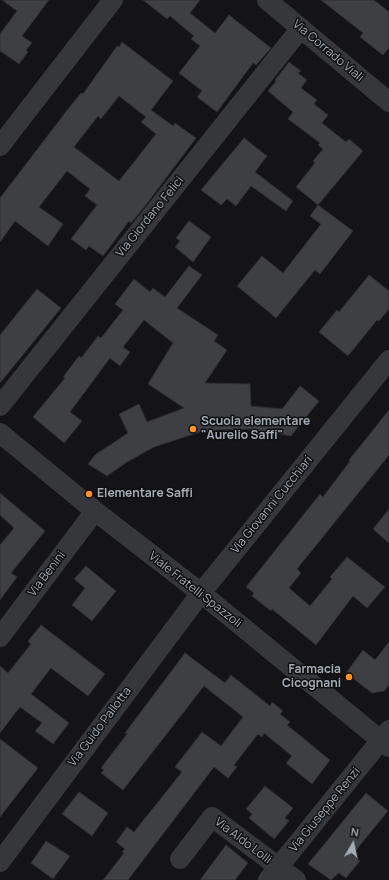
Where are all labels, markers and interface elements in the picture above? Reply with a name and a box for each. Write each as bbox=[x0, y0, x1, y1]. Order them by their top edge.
street label: Via Corrado Viali bbox=[290, 17, 366, 85]
street label: Via Giordano Felici bbox=[113, 174, 187, 260]
place label: Scuola elementare "Aurelio Saffi" bbox=[201, 415, 310, 443]
marker: Scuola elementare "Aurelio Saffi" bbox=[188, 424, 198, 434]
street label: Via Giovanni Cucchiari bbox=[228, 453, 316, 557]
place label: Elementare Saffi bbox=[97, 487, 193, 501]
marker: Elementare Saffi bbox=[84, 489, 94, 499]
street label: Via Benini bbox=[25, 549, 69, 599]
street label: Viale Fratelli Spazzoli bbox=[146, 549, 244, 631]
place label: Farmacia Cicognani bbox=[282, 663, 341, 691]
marker: Farmacia Cicognani bbox=[344, 672, 354, 682]
street label: Via Guido Pallotta bbox=[65, 684, 135, 770]
street label: Via Giuseppe Renzi bbox=[286, 765, 364, 855]
street label: Via Aldo Lolli bbox=[212, 815, 274, 867]
north arrow bbox=[333, 824, 373, 864]
text: N bbox=[350, 824, 360, 840]

